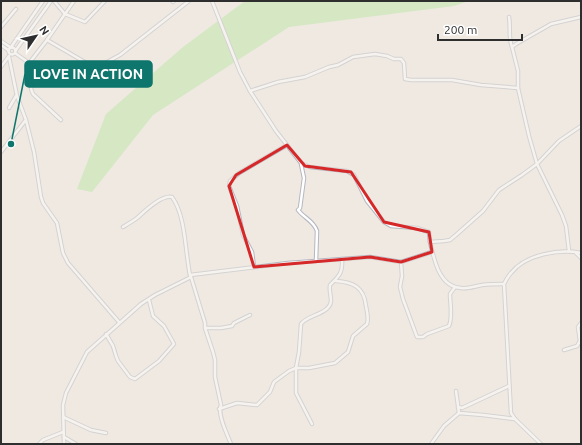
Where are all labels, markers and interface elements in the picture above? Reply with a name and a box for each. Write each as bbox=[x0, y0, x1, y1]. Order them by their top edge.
north arrow bbox=[16, 16, 56, 56]
scale bar bbox=[438, 16, 522, 42]
text: 200 m bbox=[444, 23, 477, 36]
text: N bbox=[37, 24, 52, 37]
callout: LOVE IN ACTION bbox=[25, 61, 152, 87]
text: LOVE IN ACTION bbox=[33, 66, 143, 82]

